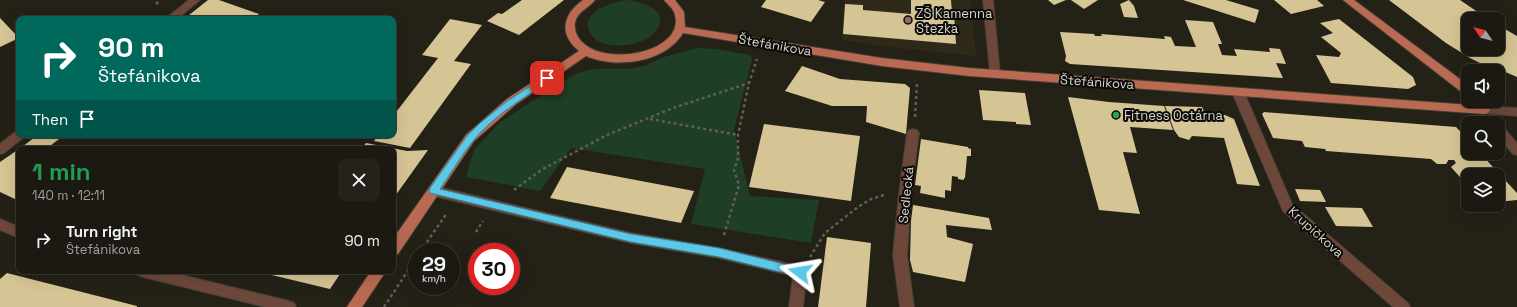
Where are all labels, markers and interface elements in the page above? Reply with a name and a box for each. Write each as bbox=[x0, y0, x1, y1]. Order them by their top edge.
place label: ZŠ Kamenna Stezka bbox=[916, 5, 993, 37]
north arrow bbox=[1461, 12, 1505, 56]
map controls bbox=[1461, 12, 1505, 212]
marker: ZŠ Kamenna Stezka bbox=[903, 15, 913, 25]
text: 90 m bbox=[98, 29, 164, 65]
street label: Štefánikova bbox=[737, 30, 813, 60]
icon: right bbox=[32, 32, 84, 84]
pin bbox=[530, 61, 564, 95]
text: Štefánikova bbox=[98, 64, 201, 87]
button: sound bbox=[1461, 64, 1505, 108]
icon: arrive bbox=[536, 67, 558, 89]
street label: Štefánikova bbox=[1059, 71, 1135, 93]
place label: Fitness Octárna bbox=[1124, 107, 1223, 124]
icon: arrive bbox=[76, 108, 98, 130]
text: Then bbox=[32, 110, 68, 129]
marker: Fitness Octárna bbox=[1111, 110, 1121, 120]
button: search bbox=[1461, 116, 1505, 160]
text: 1 min bbox=[32, 156, 91, 187]
button: close bbox=[338, 159, 380, 201]
street label: Sedlecká bbox=[895, 165, 917, 224]
button: layers bbox=[1461, 168, 1505, 212]
text: 140 m · 12:11 bbox=[32, 187, 105, 204]
street label: Krupičkova bbox=[1285, 203, 1348, 262]
text: Turn right bbox=[66, 222, 137, 241]
icon: right bbox=[32, 229, 54, 251]
text: 90 m bbox=[344, 231, 380, 250]
text: Štefánikova bbox=[66, 241, 140, 258]
speed limit sign: 30 bbox=[468, 243, 520, 295]
text: 29 bbox=[422, 251, 446, 277]
position arrow bbox=[779, 251, 821, 293]
text: km/h bbox=[422, 272, 446, 285]

